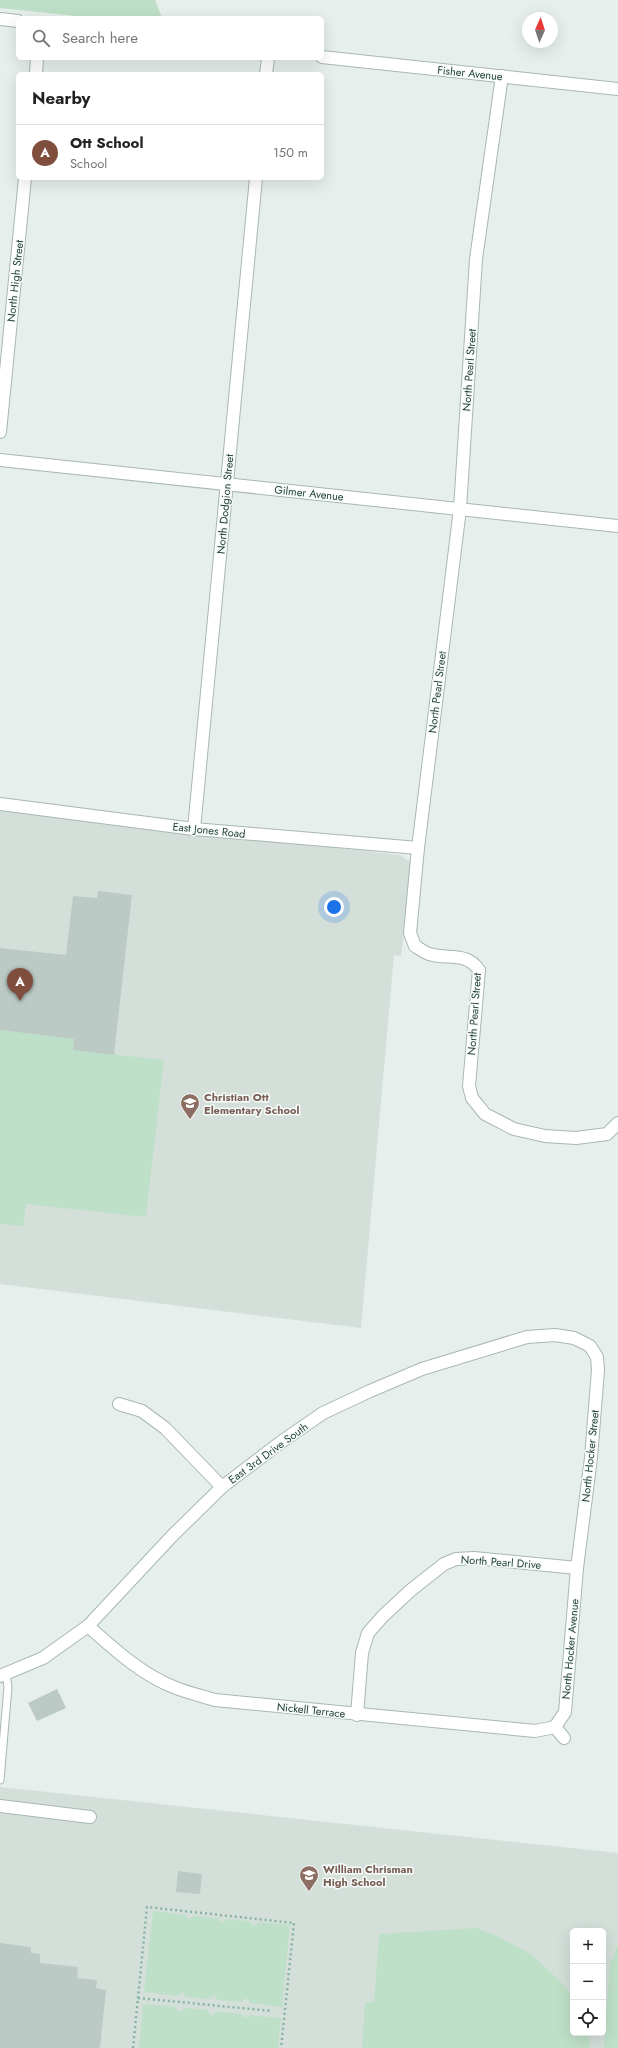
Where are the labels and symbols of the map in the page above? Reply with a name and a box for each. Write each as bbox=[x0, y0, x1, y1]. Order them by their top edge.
north arrow bbox=[522, 12, 558, 48]
street label: Fisher Avenue bbox=[437, 62, 504, 84]
street label: North High Street bbox=[3, 239, 27, 323]
street label: North Pearl Street bbox=[458, 328, 480, 412]
street label: North Dodgion Street bbox=[213, 453, 237, 555]
street label: Gilmer Avenue bbox=[274, 481, 345, 505]
street label: North Pearl Street bbox=[424, 650, 450, 734]
street label: East Jones Road bbox=[172, 818, 246, 842]
your location bbox=[324, 897, 344, 917]
pin: A bbox=[7, 968, 33, 1001]
street label: North Pearl Street bbox=[463, 972, 485, 1056]
place label: Christian Ott Elementary School bbox=[204, 1089, 299, 1118]
school or university icon: Christian Ott Elementary School bbox=[179, 1092, 201, 1120]
street label: North Hocker Street bbox=[577, 1409, 603, 1503]
street label: East 3rd Drive South bbox=[225, 1419, 311, 1487]
street label: North Pearl Drive bbox=[460, 1551, 542, 1573]
street label: North Hocker Avenue bbox=[558, 1598, 582, 1700]
street label: Nickell Terrace bbox=[276, 1698, 346, 1722]
place label: William Chrisman High School bbox=[323, 1861, 413, 1890]
school or university icon: William Chrisman High School bbox=[298, 1864, 320, 1892]

